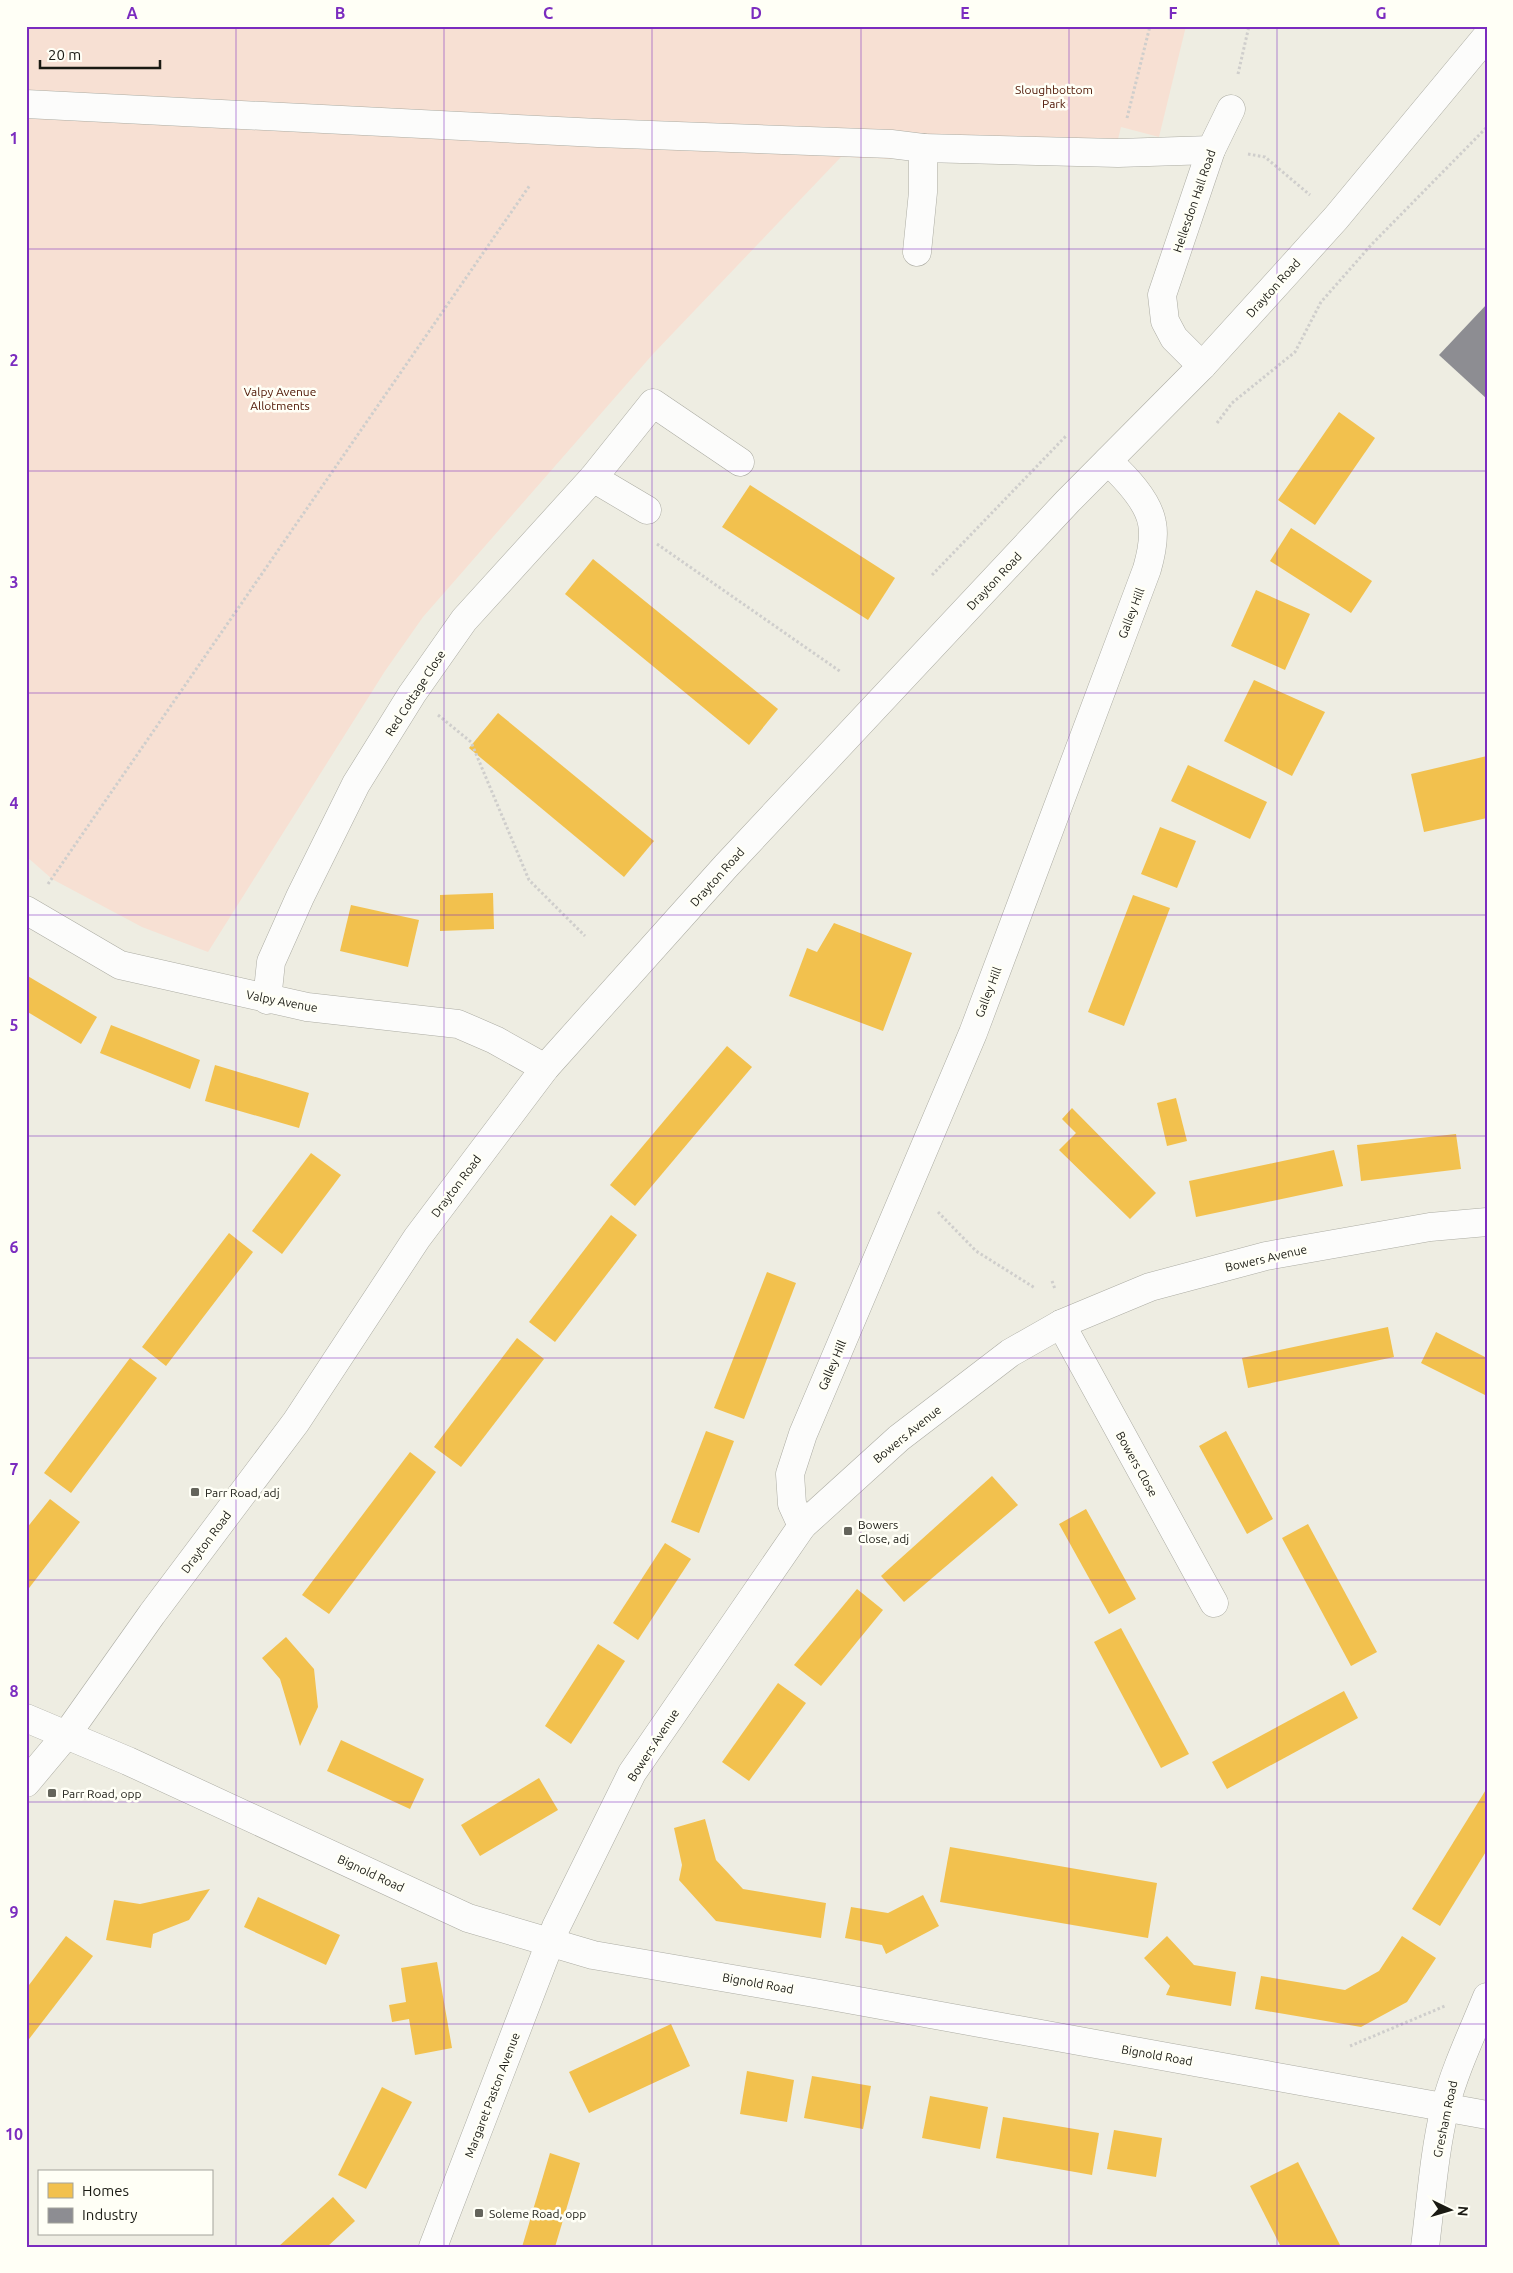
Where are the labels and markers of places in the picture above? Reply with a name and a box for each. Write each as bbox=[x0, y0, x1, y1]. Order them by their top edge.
marker: Parr Road, adj bbox=[189, 1486, 201, 1498]
place label: Parr Road, adj bbox=[205, 1486, 280, 1499]
place label: Bowers Close, adj bbox=[858, 1518, 909, 1545]
marker: Bowers Close, adj bbox=[842, 1525, 854, 1537]
marker: Parr Road, opp bbox=[46, 1787, 58, 1799]
place label: Parr Road, opp bbox=[62, 1787, 142, 1800]
marker: Soleme Road, opp bbox=[473, 2207, 485, 2219]
place label: Soleme Road, opp bbox=[489, 2207, 586, 2220]

